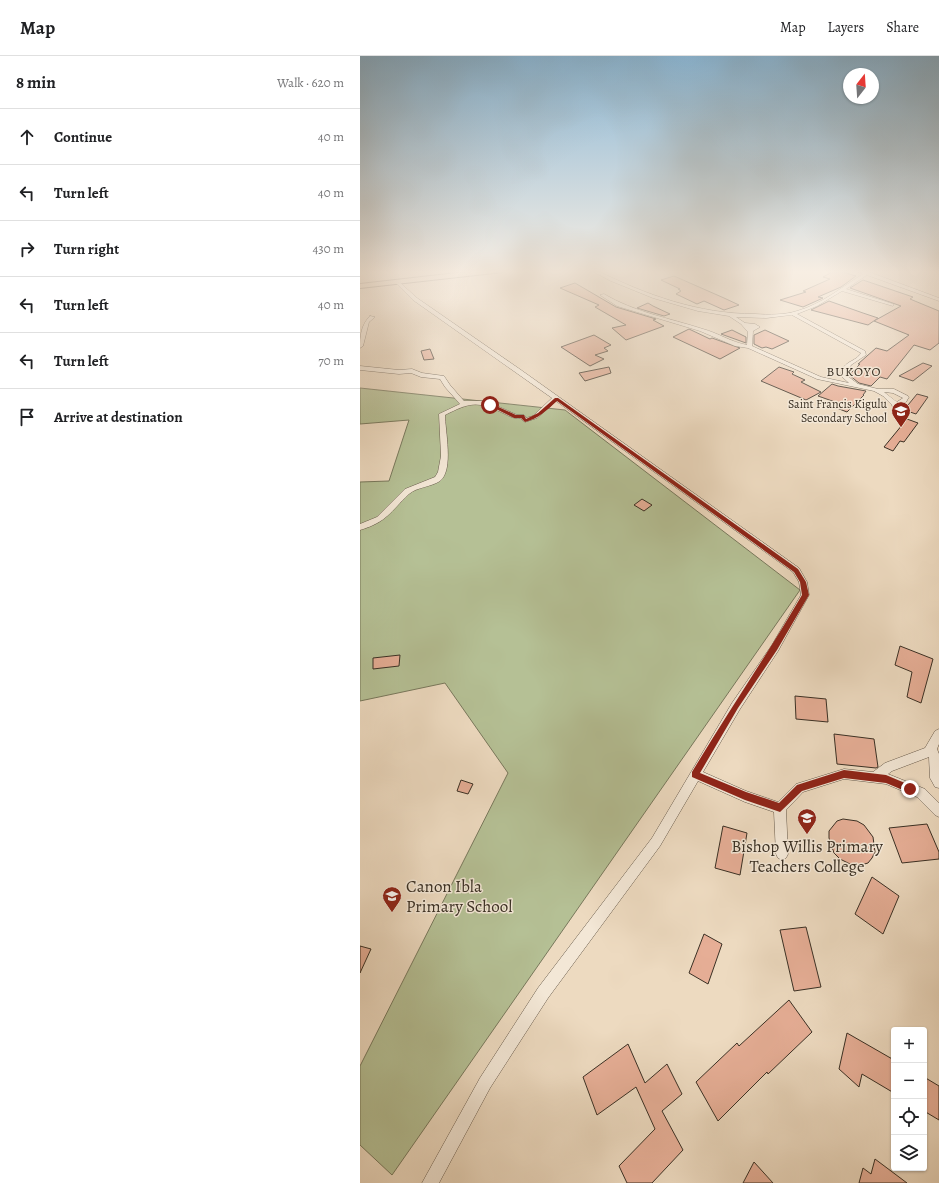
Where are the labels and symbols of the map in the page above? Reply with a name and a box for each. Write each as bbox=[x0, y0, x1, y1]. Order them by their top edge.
north arrow bbox=[843, 68, 879, 104]
district label: BUKOYO bbox=[826, 363, 882, 380]
route start bbox=[481, 396, 499, 414]
place label: Saint Francis Kigulu Secondary School bbox=[788, 396, 888, 426]
school or university icon: Saint Francis Kigulu Secondary School bbox=[890, 400, 912, 428]
route end bbox=[901, 780, 919, 798]
school or university icon: Bishop Willis Primary Teachers College bbox=[796, 807, 818, 835]
place label: Bishop Willis Primary Teachers College bbox=[731, 835, 883, 878]
place label: Canon Ibla Primary School bbox=[406, 875, 512, 918]
school or university icon: Canon Ibla Primary School bbox=[381, 885, 403, 913]

